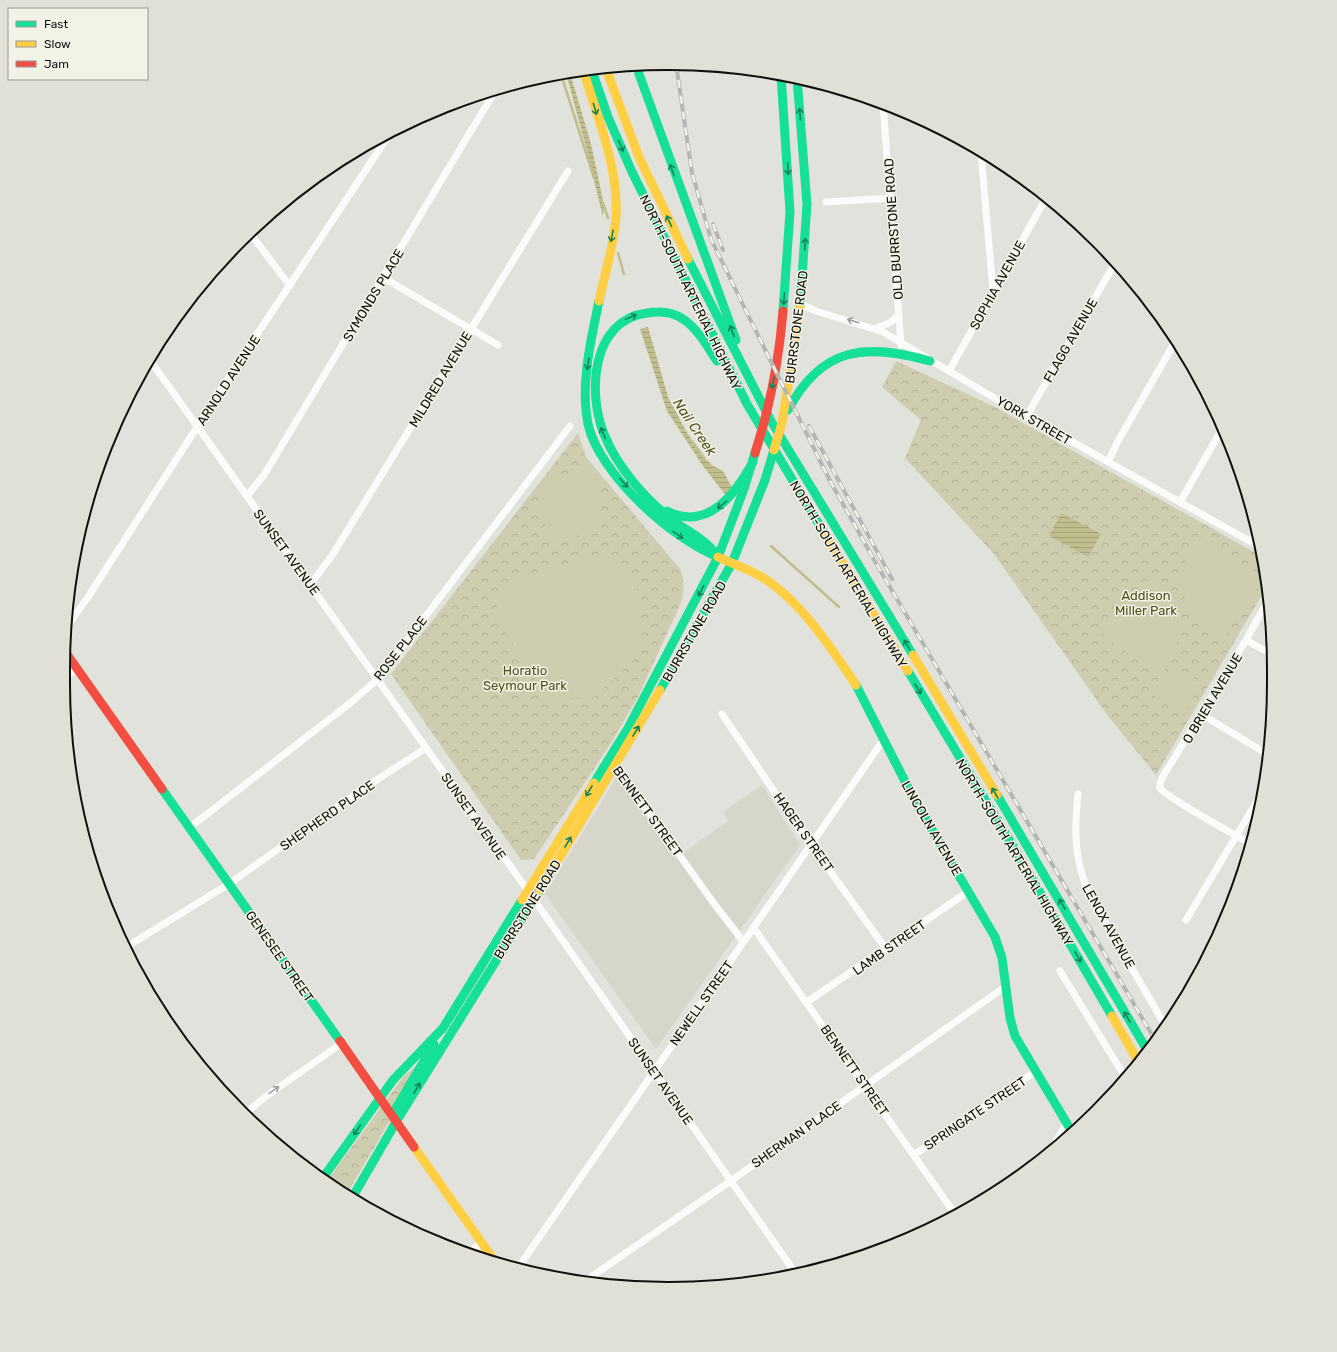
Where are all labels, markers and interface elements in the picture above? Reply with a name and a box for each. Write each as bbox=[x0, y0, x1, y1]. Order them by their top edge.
legend bbox=[8, 8, 148, 80]
text: Fast bbox=[44, 17, 68, 31]
text: Slow bbox=[44, 37, 71, 51]
text: Jam bbox=[44, 57, 69, 71]
one-way arrow bbox=[592, 102, 599, 115]
one-way arrow bbox=[797, 108, 804, 121]
one-way arrow bbox=[617, 140, 625, 152]
street label: OLD BURRSTONE ROAD bbox=[881, 158, 906, 300]
one-way arrow bbox=[784, 162, 791, 175]
one-way arrow bbox=[668, 164, 676, 176]
street label: NORTH-SOUTH ARTERIAL HIGHWAY bbox=[637, 192, 745, 393]
one-way arrow bbox=[665, 216, 673, 228]
one-way arrow bbox=[608, 229, 616, 242]
one-way arrow bbox=[802, 238, 809, 251]
street label: SOPHIA AVENUE bbox=[967, 238, 1028, 333]
street label: SYMONDS PLACE bbox=[340, 246, 407, 344]
street label: BURRSTONE ROAD bbox=[782, 270, 811, 384]
one-way arrow bbox=[781, 292, 788, 305]
street label: FLAGG AVENUE bbox=[1040, 295, 1101, 385]
one-way arrow bbox=[624, 313, 636, 320]
one-way arrow bbox=[847, 317, 860, 324]
one-way arrow bbox=[728, 325, 736, 337]
street label: MILDRED AVENUE bbox=[406, 329, 475, 430]
street label: ARNOLD AVENUE bbox=[194, 332, 263, 428]
one-way arrow bbox=[583, 357, 591, 370]
one-way arrow bbox=[769, 376, 777, 389]
street label: YORK STREET bbox=[994, 393, 1074, 448]
water label: Nail Creek bbox=[669, 395, 720, 460]
one-way arrow bbox=[599, 427, 606, 439]
one-way arrow bbox=[619, 478, 628, 488]
street label: NORTH-SOUTH ARTERIAL HIGHWAY bbox=[787, 478, 911, 671]
one-way arrow bbox=[717, 500, 728, 509]
street label: SUNSET AVENUE bbox=[250, 506, 323, 598]
one-way arrow bbox=[673, 531, 684, 539]
street label: BURRSTONE ROAD bbox=[659, 578, 729, 684]
one-way arrow bbox=[696, 585, 704, 597]
park label: Addison Miller Park bbox=[1115, 588, 1177, 618]
street label: ROSE PLACE bbox=[371, 613, 430, 683]
one-way arrow bbox=[903, 640, 911, 651]
street label: O BRIEN AVENUE bbox=[1179, 650, 1245, 746]
park label: Horatio Seymour Park bbox=[483, 663, 567, 693]
one-way arrow bbox=[914, 683, 922, 694]
one-way arrow bbox=[632, 725, 640, 737]
street label: NORTH-SOUTH ARTERIAL HIGHWAY bbox=[953, 756, 1077, 949]
street label: BENNETT STREET bbox=[610, 763, 686, 860]
street label: SUNSET AVENUE bbox=[438, 770, 509, 863]
street label: SHEPHERD PLACE bbox=[277, 777, 378, 854]
street label: LINCOLN AVENUE bbox=[898, 778, 965, 878]
one-way arrow bbox=[585, 785, 593, 797]
one-way arrow bbox=[991, 787, 999, 799]
street label: HAGER STREET bbox=[771, 790, 837, 875]
one-way arrow bbox=[565, 836, 573, 848]
street label: BURRSTONE ROAD bbox=[491, 857, 564, 962]
street label: LENOX AVENUE bbox=[1079, 881, 1138, 971]
one-way arrow bbox=[1057, 899, 1065, 911]
street label: GENESEE STREET bbox=[242, 908, 317, 1005]
street label: LAMB STREET bbox=[850, 916, 929, 978]
one-way arrow bbox=[1074, 951, 1082, 963]
street label: NEWELL STREET bbox=[667, 958, 736, 1049]
one-way arrow bbox=[1123, 1011, 1131, 1023]
street label: BENNETT STREET bbox=[818, 1022, 892, 1119]
street label: SUNSET AVENUE bbox=[625, 1035, 696, 1128]
street label: SPRINGATE STREET bbox=[921, 1073, 1030, 1153]
one-way arrow bbox=[413, 1082, 421, 1094]
one-way arrow bbox=[269, 1086, 280, 1094]
street label: SHERMAN PLACE bbox=[749, 1098, 844, 1171]
one-way arrow bbox=[353, 1124, 361, 1135]

